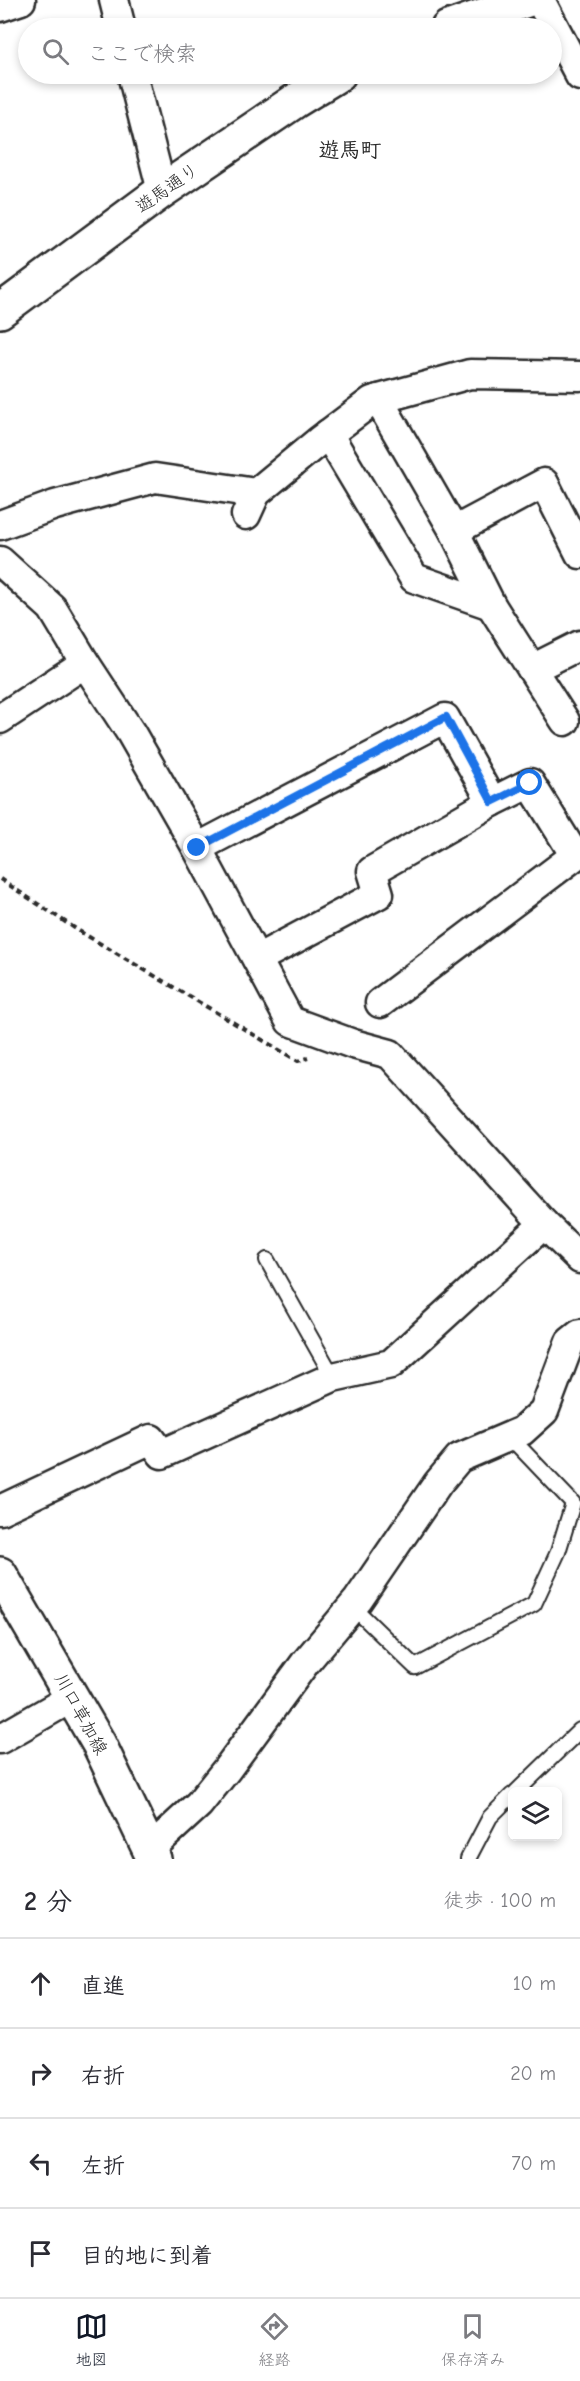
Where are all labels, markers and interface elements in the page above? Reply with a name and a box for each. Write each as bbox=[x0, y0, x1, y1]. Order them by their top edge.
search box bbox=[18, 18, 562, 84]
icon: search bbox=[39, 35, 72, 68]
text: ここで検索 bbox=[87, 41, 197, 67]
district label: 遊馬町 bbox=[319, 138, 382, 162]
street label: 遊馬通り bbox=[132, 159, 203, 218]
route start bbox=[516, 769, 542, 795]
route end bbox=[183, 834, 209, 860]
street label: 川口草加線 bbox=[50, 1670, 112, 1759]
map controls bbox=[508, 1787, 562, 1841]
button: layers bbox=[508, 1787, 562, 1841]
text: 2 分 bbox=[24, 1887, 72, 1917]
text: 徒歩 · 100 m bbox=[444, 1889, 556, 1912]
icon: ahead bbox=[24, 1967, 57, 2000]
text: 10 m bbox=[513, 1972, 556, 1995]
text: 直進 bbox=[81, 1973, 125, 1999]
icon: right bbox=[24, 2057, 57, 2090]
text: 20 m bbox=[510, 2062, 556, 2085]
text: 右折 bbox=[81, 2063, 125, 2089]
icon: left bbox=[24, 2147, 57, 2180]
text: 70 m bbox=[511, 2152, 556, 2175]
text: 左折 bbox=[81, 2153, 125, 2179]
icon: arrive bbox=[24, 2237, 57, 2270]
text: 目的地に到着 bbox=[81, 2243, 213, 2269]
tab: 地図 bbox=[75, 2310, 108, 2370]
tab: 経路 bbox=[258, 2310, 291, 2370]
tab: 保存済み bbox=[441, 2310, 505, 2370]

